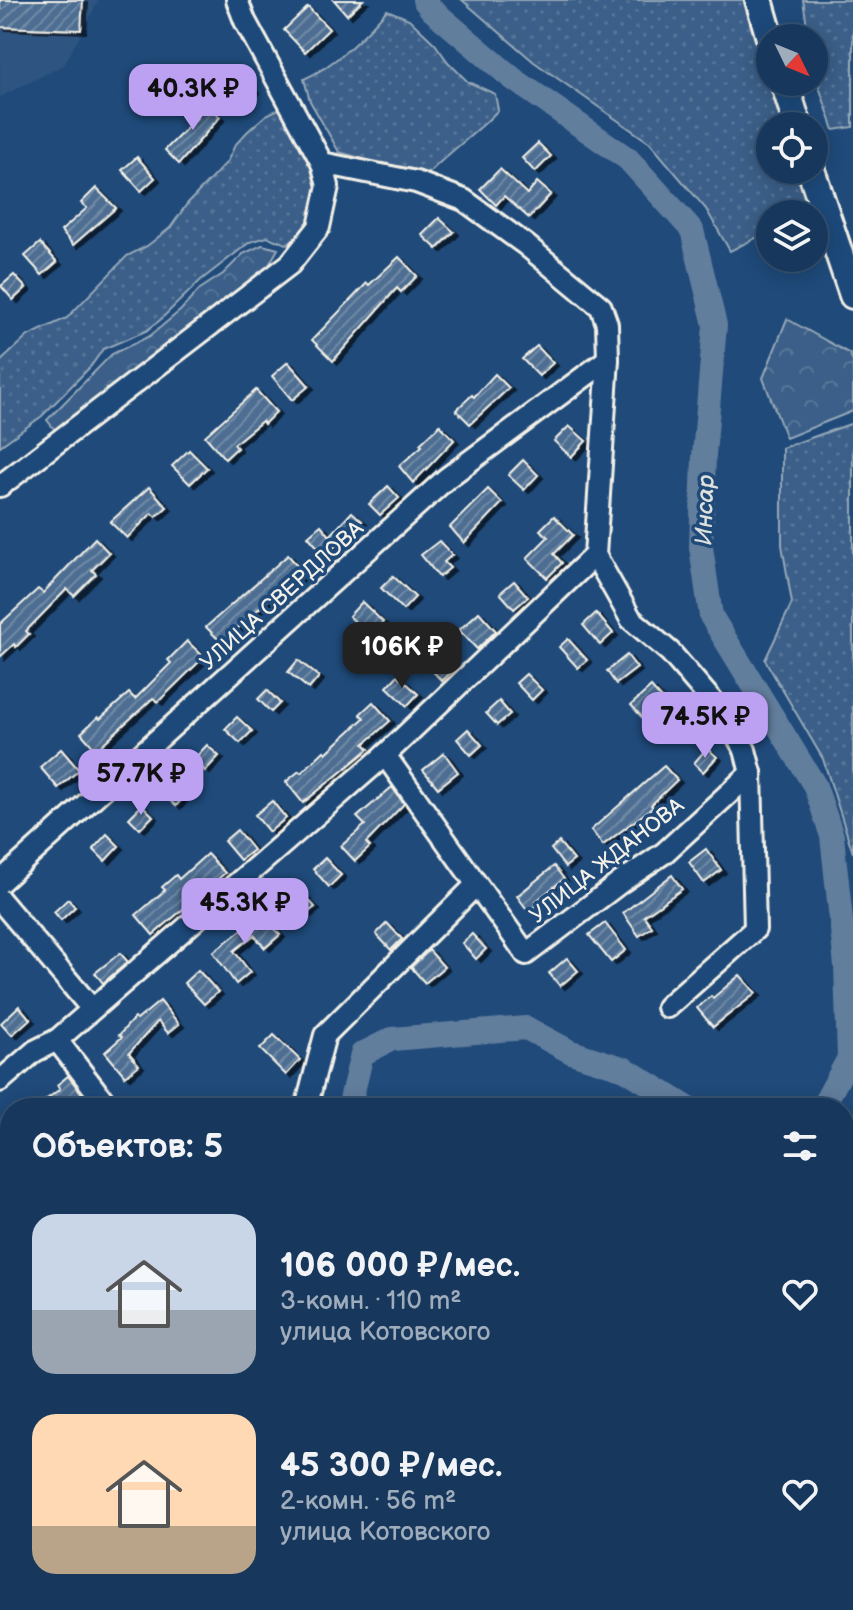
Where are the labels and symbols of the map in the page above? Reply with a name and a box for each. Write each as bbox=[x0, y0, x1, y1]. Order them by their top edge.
north arrow bbox=[756, 24, 828, 96]
pin: 40.3K ₽ bbox=[119, 64, 267, 132]
water label: Инсар bbox=[689, 474, 721, 546]
street label: УЛИЦА СВЕРДЛОВА bbox=[195, 515, 370, 676]
pin: 106K ₽ bbox=[337, 622, 467, 690]
pin: 74.5K ₽ bbox=[631, 692, 779, 760]
pin: 57.7K ₽ bbox=[67, 749, 215, 817]
street label: УЛИЦА ЖДАНОВА bbox=[524, 792, 690, 930]
pin: 45.3K ₽ bbox=[171, 878, 319, 946]

